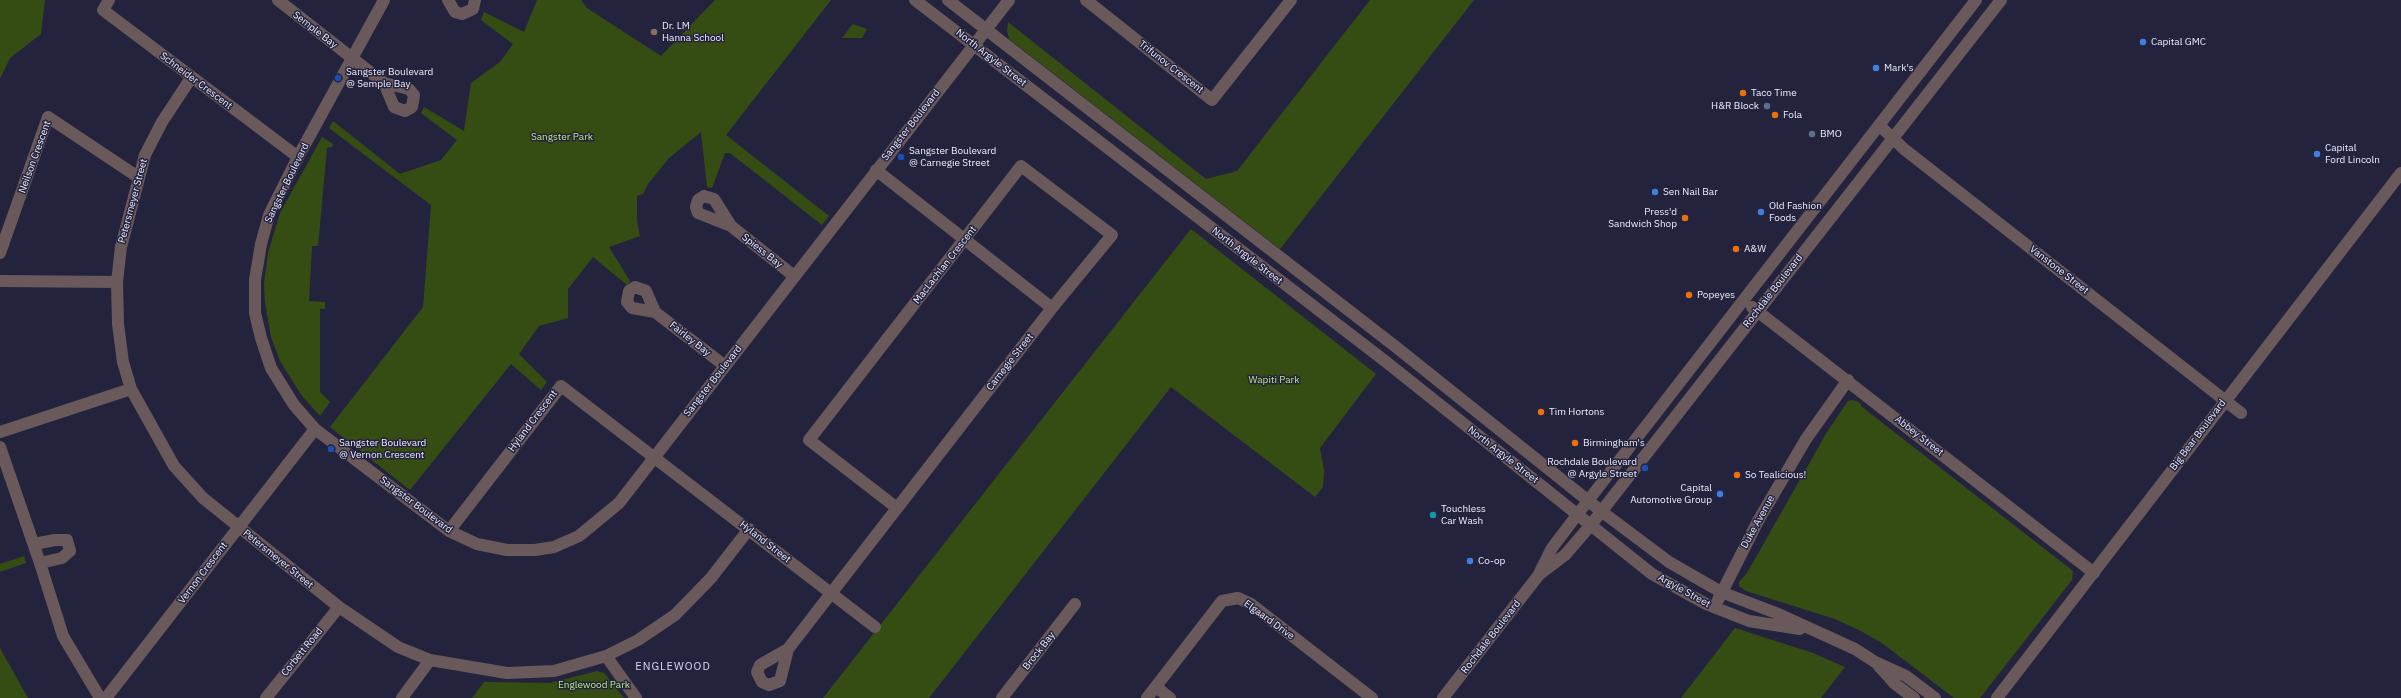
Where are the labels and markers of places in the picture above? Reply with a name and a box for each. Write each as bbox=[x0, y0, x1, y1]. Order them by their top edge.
place label: Dr. LM Hanna School bbox=[662, 20, 724, 44]
marker: Dr. LM Hanna School bbox=[649, 27, 659, 37]
place label: Capital GMC bbox=[2151, 36, 2206, 48]
marker: Capital GMC bbox=[2138, 37, 2148, 47]
place label: Mark's bbox=[1884, 62, 1914, 74]
marker: Mark's bbox=[1871, 63, 1881, 73]
place label: Sangster Boulevard @ Semple Bay bbox=[346, 66, 433, 90]
marker: Sangster Boulevard @ Semple Bay bbox=[333, 73, 343, 83]
place label: Taco Time bbox=[1751, 87, 1797, 99]
marker: Taco Time bbox=[1738, 88, 1748, 98]
place label: H&R Block bbox=[1711, 100, 1759, 112]
marker: H&R Block bbox=[1762, 101, 1772, 111]
place label: Fola bbox=[1783, 109, 1802, 121]
marker: Fola bbox=[1770, 110, 1780, 120]
place label: BMO bbox=[1820, 128, 1842, 140]
marker: BMO bbox=[1807, 129, 1817, 139]
place label: Capital Ford Lincoln bbox=[2325, 142, 2380, 166]
place label: Sangster Boulevard @ Carnegie Street bbox=[909, 145, 996, 168]
marker: Capital Ford Lincoln bbox=[2312, 149, 2322, 159]
marker: Sangster Boulevard @ Carnegie Street bbox=[896, 152, 906, 162]
place label: Sen Nail Bar bbox=[1663, 186, 1718, 198]
marker: Sen Nail Bar bbox=[1650, 187, 1660, 197]
place label: Old Fashion Foods bbox=[1769, 200, 1822, 224]
place label: Press'd Sandwich Shop bbox=[1608, 206, 1677, 230]
marker: Old Fashion Foods bbox=[1756, 207, 1766, 217]
marker: Press'd Sandwich Shop bbox=[1680, 213, 1690, 223]
place label: A&W bbox=[1744, 243, 1766, 255]
marker: A&W bbox=[1731, 244, 1741, 254]
place label: Popeyes bbox=[1697, 289, 1735, 301]
marker: Popeyes bbox=[1684, 290, 1694, 300]
place label: Tim Hortons bbox=[1549, 406, 1604, 418]
marker: Tim Hortons bbox=[1536, 407, 1546, 417]
place label: Sangster Boulevard @ Vernon Crescent bbox=[339, 437, 426, 460]
place label: Birmingham's bbox=[1583, 437, 1645, 449]
marker: Birmingham's bbox=[1570, 438, 1580, 448]
marker: Sangster Boulevard @ Vernon Crescent bbox=[326, 444, 336, 454]
place label: Rochdale Boulevard @ Argyle Street bbox=[1547, 456, 1637, 480]
marker: Rochdale Boulevard @ Argyle Street bbox=[1640, 463, 1650, 473]
place label: So Tealicious! bbox=[1745, 469, 1806, 481]
marker: So Tealicious! bbox=[1732, 470, 1742, 480]
place label: Capital Automotive Group bbox=[1630, 482, 1712, 506]
marker: Capital Automotive Group bbox=[1715, 489, 1725, 499]
place label: Touchless Car Wash bbox=[1441, 503, 1486, 526]
marker: Touchless Car Wash bbox=[1428, 510, 1438, 520]
place label: Co-op bbox=[1478, 555, 1505, 567]
marker: Co-op bbox=[1465, 556, 1475, 566]

